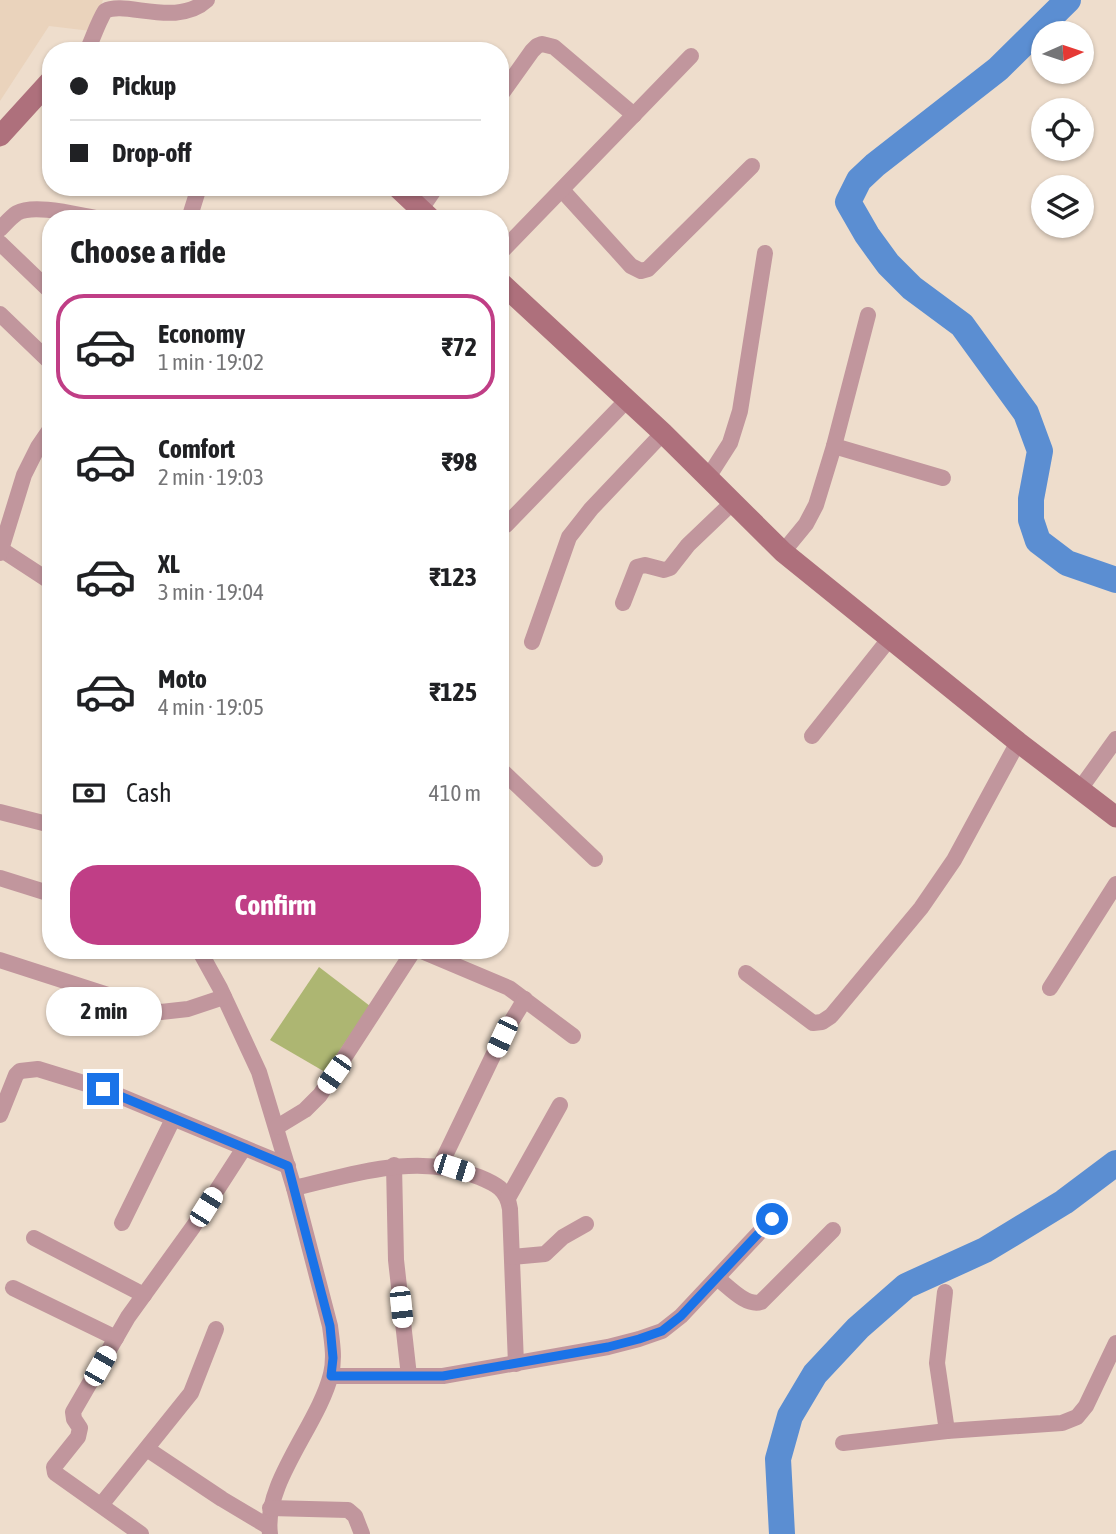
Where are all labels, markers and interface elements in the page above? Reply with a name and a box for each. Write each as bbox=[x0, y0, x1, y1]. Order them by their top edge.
north arrow bbox=[1031, 21, 1094, 84]
map controls bbox=[1031, 21, 1094, 238]
text: Pickup bbox=[112, 71, 176, 101]
button: locate bbox=[1031, 98, 1094, 161]
text: Drop-off bbox=[112, 138, 192, 168]
button: layers bbox=[1031, 175, 1094, 238]
text: Choose a ride bbox=[70, 233, 226, 270]
icon: car bbox=[74, 315, 137, 378]
text: Economy bbox=[158, 319, 245, 349]
text: ₹72 bbox=[441, 332, 477, 362]
text: 1 min · 19:02 bbox=[158, 349, 264, 375]
icon: car bbox=[74, 430, 137, 493]
text: Comfort bbox=[158, 434, 235, 464]
text: ₹98 bbox=[441, 447, 477, 477]
text: 2 min · 19:03 bbox=[158, 464, 264, 490]
icon: car bbox=[74, 545, 137, 608]
text: XL bbox=[158, 549, 180, 579]
text: ₹123 bbox=[429, 562, 477, 592]
text: 3 min · 19:04 bbox=[158, 579, 264, 605]
icon: car bbox=[74, 660, 137, 723]
text: Moto bbox=[158, 664, 207, 694]
text: ₹125 bbox=[429, 677, 477, 707]
text: 4 min · 19:05 bbox=[158, 694, 264, 720]
icon: cash bbox=[70, 774, 108, 812]
text: Cash bbox=[126, 778, 172, 808]
text: 410 m bbox=[429, 780, 481, 806]
button: Confirm bbox=[70, 865, 481, 945]
callout: 2 min bbox=[45, 988, 161, 1036]
text: 2 min bbox=[81, 998, 127, 1024]
car bbox=[484, 1014, 521, 1060]
car bbox=[314, 1051, 355, 1097]
route end bbox=[87, 1073, 119, 1105]
car bbox=[431, 1152, 478, 1184]
car bbox=[186, 1184, 227, 1230]
route start bbox=[756, 1203, 788, 1235]
car bbox=[389, 1285, 414, 1329]
car bbox=[81, 1343, 120, 1389]

